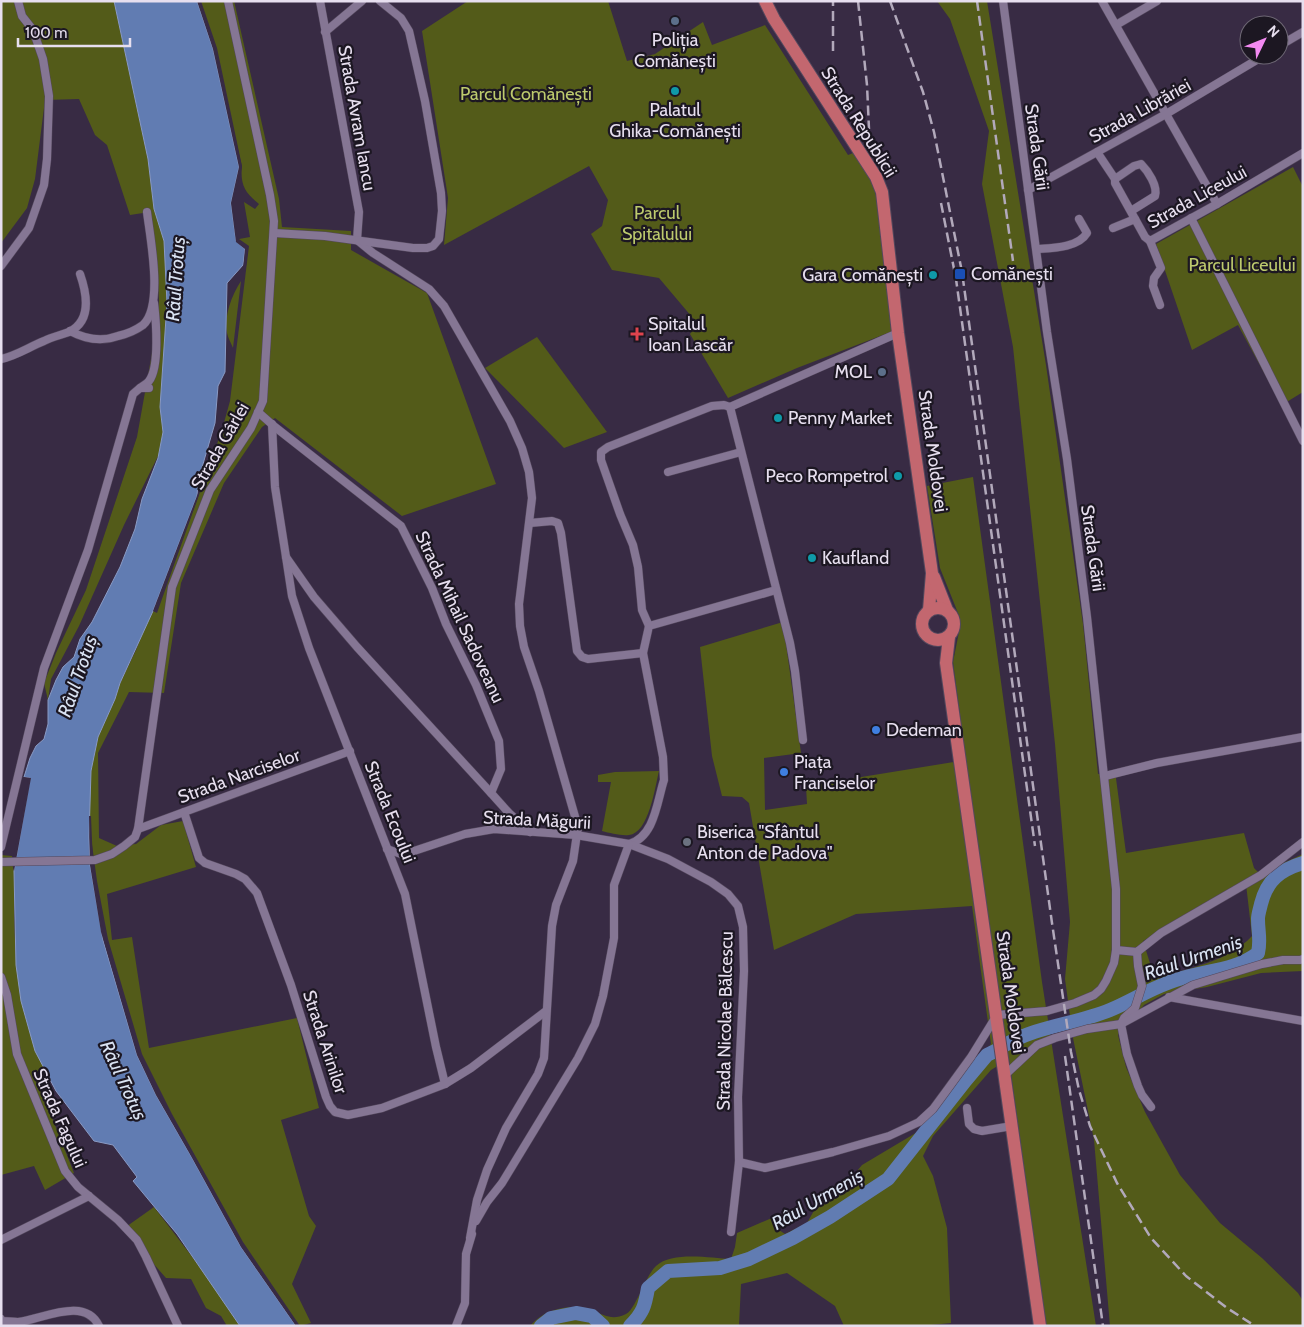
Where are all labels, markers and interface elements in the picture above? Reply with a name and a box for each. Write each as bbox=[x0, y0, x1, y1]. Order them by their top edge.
scale bar bbox=[18, 15, 130, 47]
marker: Poliția Comănești bbox=[669, 15, 681, 27]
north arrow bbox=[1239, 15, 1289, 65]
text: N bbox=[1264, 21, 1283, 41]
text: 100 m bbox=[25, 24, 67, 42]
place label: Poliția Comănești bbox=[634, 29, 716, 73]
street label: Strada Avram Iancu bbox=[333, 44, 381, 192]
street label: Strada Republicii bbox=[816, 63, 902, 181]
street label: Strada Librăriei bbox=[1085, 74, 1195, 148]
park label: Parcul Comănești bbox=[460, 83, 592, 106]
marker: Palatul Ghika-Comănești bbox=[669, 85, 681, 97]
place label: Palatul Ghika-Comănești bbox=[609, 99, 741, 143]
street label: Strada Gării bbox=[1020, 102, 1054, 192]
street label: Strada Liceului bbox=[1143, 161, 1251, 233]
park label: Parcul Spitalului bbox=[622, 202, 692, 245]
water label: Râul Trotuș bbox=[161, 236, 190, 322]
park label: Parcul Liceului bbox=[1188, 254, 1296, 276]
place label: Comănești bbox=[971, 263, 1053, 286]
place label: Gara Comănești bbox=[802, 264, 923, 287]
marker: Comănești bbox=[953, 267, 967, 281]
marker: Gara Comănești bbox=[927, 269, 939, 281]
place label: Spitalul Ioan Lascăr bbox=[648, 313, 733, 356]
marker: Spitalul Ioan Lascăr bbox=[630, 327, 644, 341]
place label: MOL bbox=[835, 361, 872, 383]
marker: MOL bbox=[876, 366, 888, 378]
street label: Strada Moldovei bbox=[914, 389, 952, 513]
street label: Strada Gârlei bbox=[186, 399, 254, 493]
place label: Penny Market bbox=[788, 407, 892, 429]
marker: Penny Market bbox=[772, 412, 784, 424]
place label: Peco Rompetrol bbox=[766, 465, 889, 487]
marker: Peco Rompetrol bbox=[892, 470, 904, 482]
street label: Strada Gării bbox=[1076, 503, 1110, 593]
street label: Strada Mihail Sadoveanu bbox=[411, 528, 509, 706]
place label: Kaufland bbox=[822, 547, 889, 569]
marker: Kaufland bbox=[806, 552, 818, 564]
water label: Râul Trotuș bbox=[53, 632, 102, 720]
place label: Dedeman bbox=[886, 719, 962, 741]
marker: Dedeman bbox=[870, 724, 882, 736]
street label: Strada Narciselor bbox=[175, 744, 303, 808]
place label: Piața Franciselor bbox=[794, 751, 876, 794]
street label: Strada Ecoului bbox=[360, 758, 420, 866]
marker: Piața Franciselor bbox=[778, 766, 790, 778]
street label: Strada Măgurii bbox=[482, 806, 592, 834]
place label: Biserica "Sfântul Anton de Padova" bbox=[697, 821, 833, 864]
marker: Biserica "Sfântul Anton de Padova" bbox=[681, 836, 693, 848]
street label: Strada Moldovei bbox=[992, 930, 1030, 1054]
water label: Râul Urmeniș bbox=[1141, 930, 1245, 985]
street label: Strada Nicolae Bălcescu bbox=[712, 931, 738, 1111]
street label: Strada Arinilor bbox=[298, 988, 352, 1097]
water label: Râul Trotuș bbox=[95, 1037, 152, 1123]
street label: Strada Fagului bbox=[28, 1065, 92, 1171]
water label: Râul Urmeniș bbox=[767, 1164, 867, 1235]

